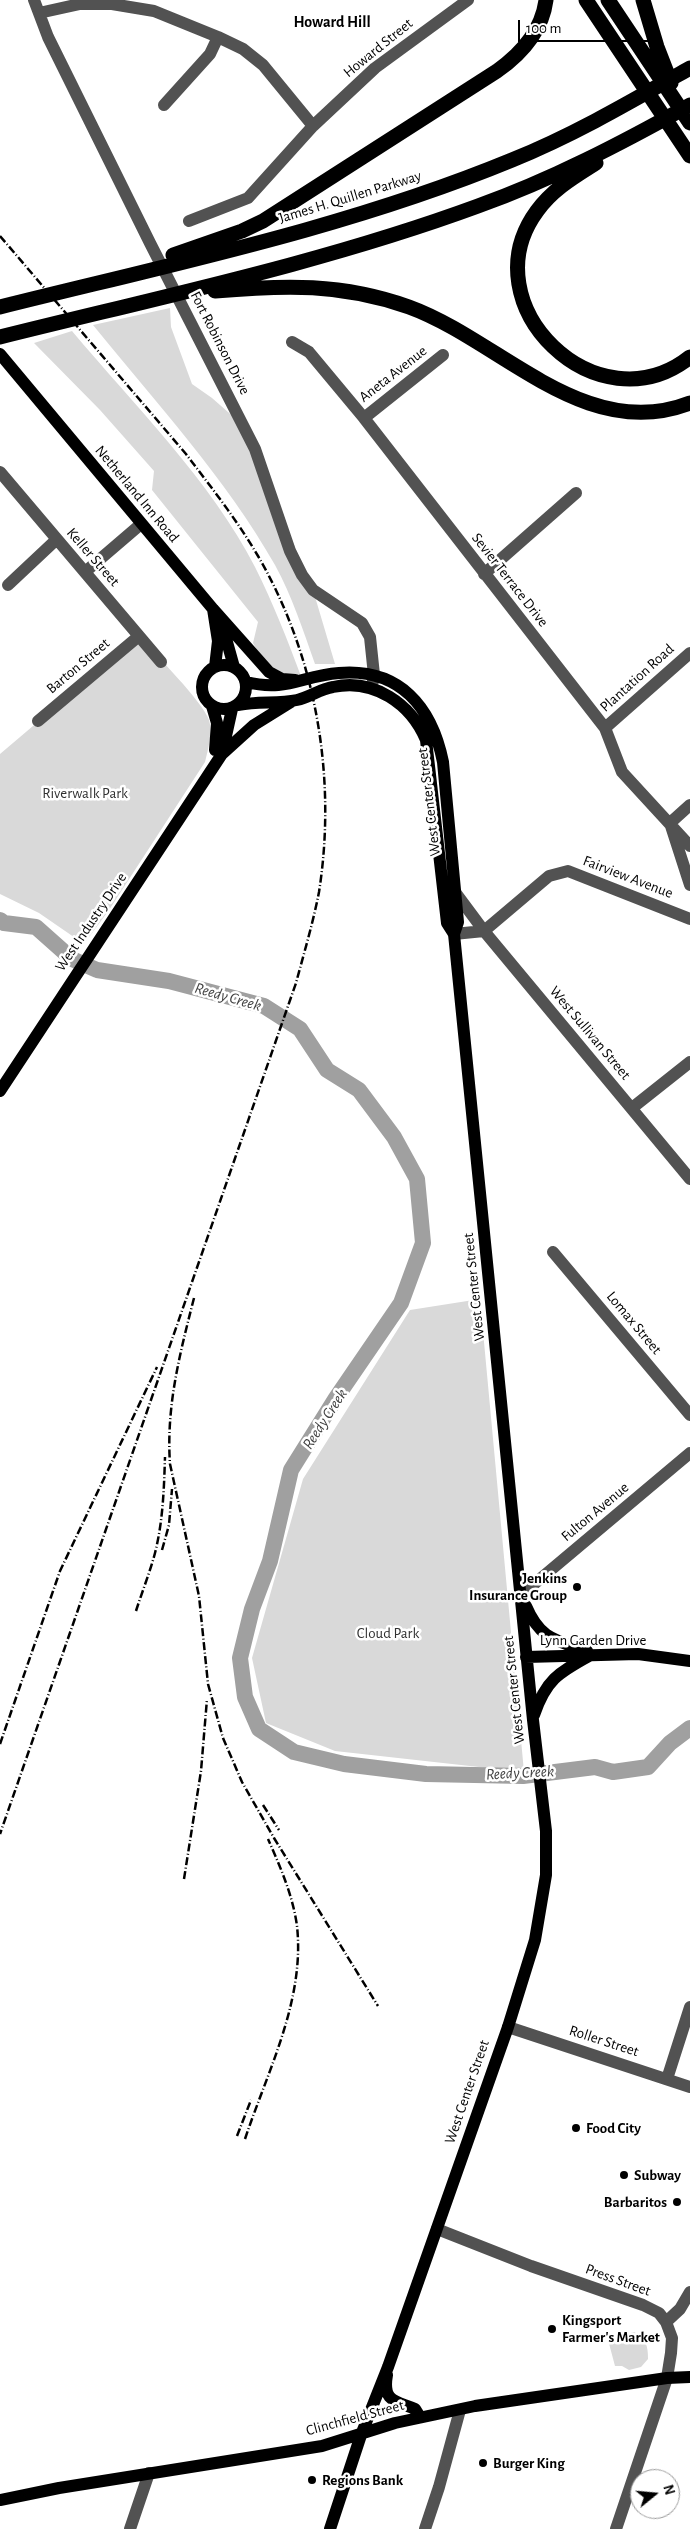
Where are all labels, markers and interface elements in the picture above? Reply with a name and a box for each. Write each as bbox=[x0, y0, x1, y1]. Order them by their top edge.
scale bar bbox=[520, 10, 655, 42]
district label: Howard Hill bbox=[293, 12, 371, 32]
street label: Howard Street bbox=[340, 15, 416, 81]
text: 100 m bbox=[526, 21, 561, 36]
street label: James H. Quillen Parkway bbox=[277, 167, 423, 227]
street label: Fort Robinson Drive bbox=[186, 288, 254, 398]
street label: Aneta Avenue bbox=[356, 342, 430, 406]
street label: Netherland Inn Road bbox=[91, 442, 183, 546]
street label: Keller Street bbox=[63, 524, 123, 590]
street label: Sevier Terrace Drive bbox=[468, 530, 552, 630]
street label: Barton Street bbox=[43, 634, 113, 698]
street label: Plantation Road bbox=[596, 640, 678, 716]
street label: West Center Street bbox=[413, 747, 445, 857]
park label: Riverwalk Park bbox=[42, 784, 128, 802]
street label: Fairview Avenue bbox=[580, 852, 676, 902]
street label: West Industry Drive bbox=[51, 869, 131, 975]
water label: Reedy Creek bbox=[193, 978, 263, 1016]
street label: West Sullivan Street bbox=[546, 983, 634, 1083]
street label: West Center Street bbox=[459, 1232, 489, 1342]
street label: Lomax Street bbox=[603, 1288, 665, 1358]
water label: Reedy Creek bbox=[298, 1385, 352, 1453]
street label: Fulton Avenue bbox=[557, 1478, 633, 1546]
place label: Jenkins Insurance Group bbox=[469, 1569, 567, 1604]
marker: Jenkins Insurance Group bbox=[571, 1581, 583, 1593]
park label: Cloud Park bbox=[357, 1624, 419, 1642]
street label: Lynn Garden Drive bbox=[540, 1631, 646, 1649]
street label: West Center Street bbox=[499, 1635, 529, 1745]
water label: Reedy Creek bbox=[485, 1762, 555, 1784]
street label: Roller Street bbox=[567, 2021, 641, 2061]
street label: West Center Street bbox=[441, 2038, 493, 2146]
place label: Food City bbox=[586, 2119, 641, 2137]
marker: Food City bbox=[570, 2122, 582, 2134]
place label: Subway bbox=[634, 2166, 681, 2184]
marker: Subway bbox=[618, 2169, 630, 2181]
place label: Barbaritos bbox=[604, 2193, 667, 2211]
marker: Barbaritos bbox=[671, 2196, 683, 2208]
street label: Press Street bbox=[583, 2260, 653, 2300]
place label: Kingsport Farmer's Market bbox=[562, 2311, 660, 2346]
marker: Kingsport Farmer's Market bbox=[546, 2323, 558, 2335]
street label: Clinchfield Street bbox=[304, 2396, 406, 2440]
place label: Burger King bbox=[493, 2454, 565, 2472]
marker: Burger King bbox=[477, 2457, 489, 2469]
north arrow bbox=[630, 2469, 680, 2519]
place label: Regions Bank bbox=[322, 2471, 403, 2489]
marker: Regions Bank bbox=[306, 2474, 318, 2486]
text: N bbox=[660, 2483, 677, 2497]

